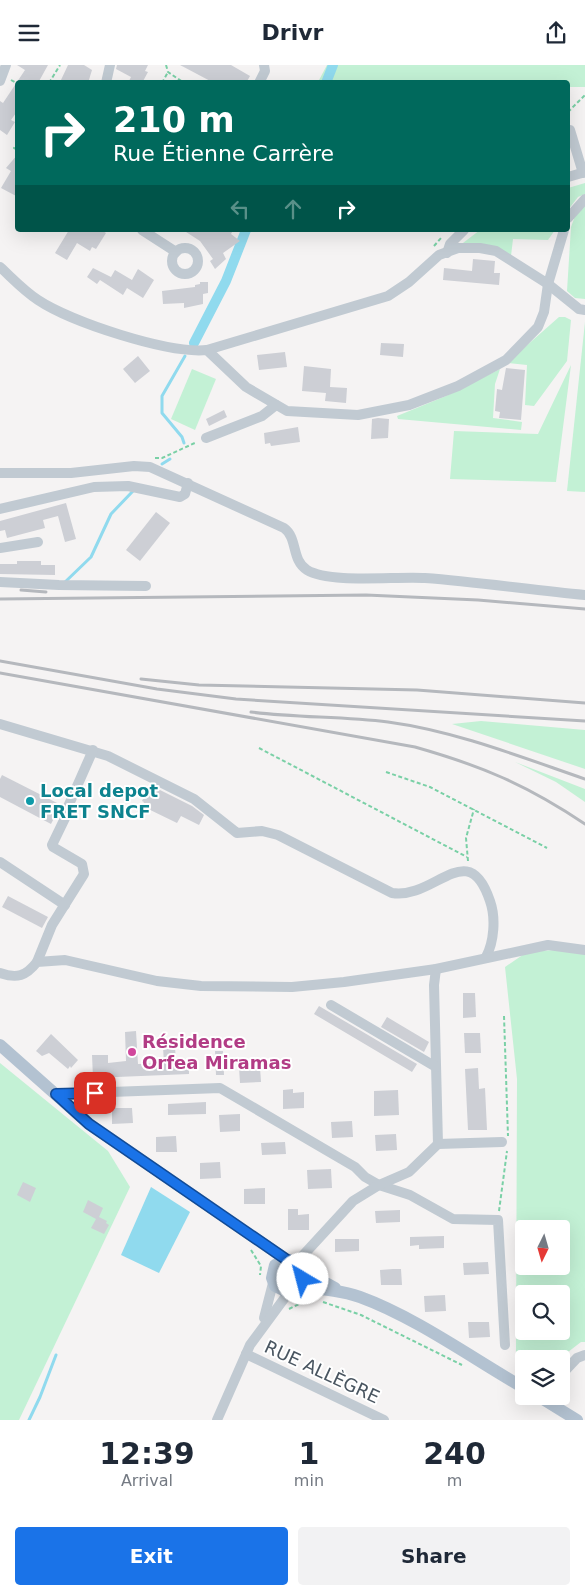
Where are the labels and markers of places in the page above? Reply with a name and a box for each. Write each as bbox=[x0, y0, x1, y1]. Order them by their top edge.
place label: Local depot FRET SNCF bbox=[40, 780, 158, 822]
marker: Local depot FRET SNCF bbox=[24, 795, 36, 807]
place label: Résidence Orfea Miramas bbox=[142, 1031, 291, 1073]
marker: Résidence Orfea Miramas bbox=[126, 1046, 138, 1058]
pin bbox=[74, 1072, 116, 1114]

